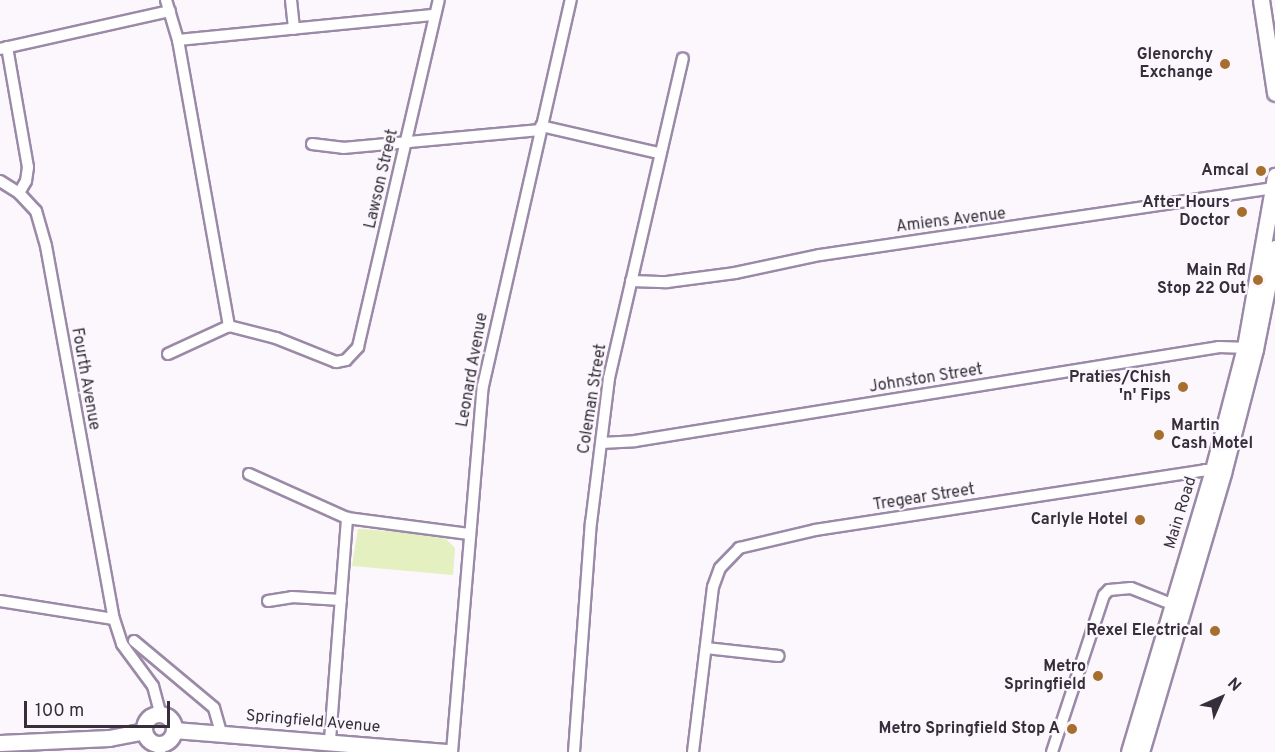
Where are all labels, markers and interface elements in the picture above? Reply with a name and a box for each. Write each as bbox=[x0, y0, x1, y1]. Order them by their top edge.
place label: Glenorchy Exchange bbox=[1137, 45, 1213, 83]
marker: Glenorchy Exchange bbox=[1218, 57, 1232, 71]
street label: Lawson Street bbox=[361, 127, 403, 231]
place label: Amcal bbox=[1201, 161, 1249, 181]
marker: Amcal bbox=[1254, 164, 1268, 178]
place label: After Hours Doctor bbox=[1142, 193, 1230, 231]
street label: Amiens Avenue bbox=[895, 205, 1007, 237]
marker: After Hours Doctor bbox=[1235, 205, 1249, 219]
place label: Main Rd Stop 22 Out bbox=[1157, 261, 1246, 299]
marker: Main Rd Stop 22 Out bbox=[1251, 273, 1265, 287]
street label: Leonard Avenue bbox=[453, 311, 493, 429]
street label: Fourth Avenue bbox=[66, 326, 104, 432]
street label: Coleman Street bbox=[575, 342, 611, 456]
street label: Johnston Street bbox=[868, 361, 984, 397]
place label: Praties/Chish 'n' Fips bbox=[1069, 368, 1171, 406]
marker: Praties/Chish 'n' Fips bbox=[1176, 380, 1190, 394]
place label: Martin Cash Motel bbox=[1171, 416, 1253, 454]
marker: Martin Cash Motel bbox=[1152, 428, 1166, 442]
street label: Main Road bbox=[1161, 474, 1201, 552]
street label: Tregear Street bbox=[872, 480, 976, 516]
place label: Carlyle Hotel bbox=[1031, 510, 1128, 530]
marker: Carlyle Hotel bbox=[1133, 513, 1147, 527]
place label: Rexel Electrical bbox=[1086, 621, 1203, 641]
marker: Rexel Electrical bbox=[1208, 624, 1222, 638]
place label: Metro Springfield bbox=[1004, 657, 1086, 695]
north arrow bbox=[1191, 668, 1251, 728]
marker: Metro Springfield bbox=[1091, 669, 1105, 683]
text: N bbox=[1223, 674, 1245, 696]
scale bar bbox=[27, 689, 172, 727]
text: 100 m bbox=[35, 700, 84, 723]
street label: Springfield Avenue bbox=[245, 707, 381, 737]
place label: Metro Springfield Stop A bbox=[878, 719, 1060, 739]
marker: Metro Springfield Stop A bbox=[1065, 722, 1079, 736]

